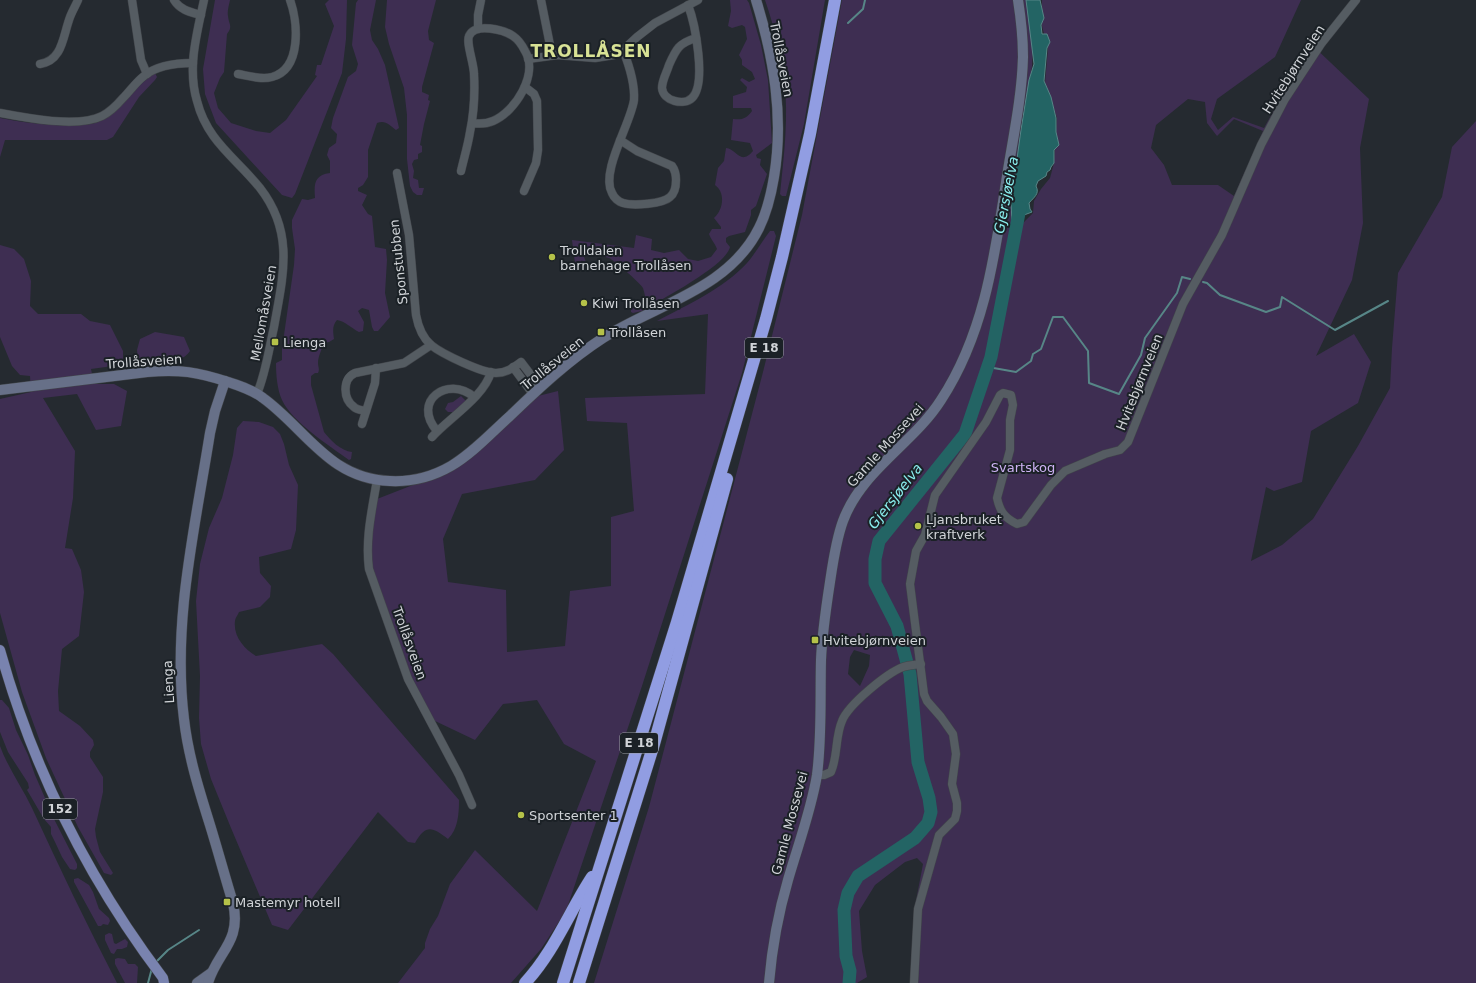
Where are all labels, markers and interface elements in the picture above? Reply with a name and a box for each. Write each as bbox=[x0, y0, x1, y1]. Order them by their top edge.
street label: Trollåsveien bbox=[767, 19, 796, 98]
street label: Hvitebjørnveien bbox=[1259, 22, 1328, 117]
district label: TROLLÅSEN bbox=[530, 39, 652, 61]
water label: Gjersjøelva bbox=[991, 155, 1021, 235]
street label: Sponstubben bbox=[387, 219, 410, 305]
place label: Trolldalen barnehage Trollåsen bbox=[559, 243, 691, 273]
marker: Trolldalen barnehage Trollåsen bbox=[547, 252, 557, 262]
street label: Mellomåsveien bbox=[248, 264, 279, 362]
place label: Kiwi Trollåsen bbox=[592, 296, 680, 311]
marker: Kiwi Trollåsen bbox=[579, 298, 589, 308]
place label: Trollåsen bbox=[608, 325, 666, 340]
marker: Trollåsen bbox=[596, 327, 606, 337]
street label: Hvitebjørnveien bbox=[1113, 332, 1166, 433]
street label: Trollåsveien bbox=[517, 333, 587, 394]
place label: Lienga bbox=[283, 335, 326, 350]
marker: Lienga bbox=[270, 337, 280, 347]
road number: E 18 bbox=[745, 338, 783, 358]
street label: Trollåsveien bbox=[104, 351, 183, 372]
street label: Gamle Mossevei bbox=[844, 401, 927, 490]
water label: Gjersjøelva bbox=[865, 460, 925, 532]
park label: Svartskog bbox=[991, 460, 1055, 475]
place label: Ljansbruket kraftverk bbox=[926, 512, 1002, 542]
marker: Ljansbruket kraftverk bbox=[913, 521, 923, 531]
street label: Trollåsveien bbox=[389, 604, 430, 682]
place label: Hvitebjørnveien bbox=[823, 633, 926, 648]
marker: Hvitebjørnveien bbox=[810, 635, 820, 645]
street label: Lienga bbox=[160, 660, 177, 704]
road number: E 18 bbox=[620, 733, 658, 753]
street label: Gamle Mossevei bbox=[768, 770, 811, 876]
road number: 152 bbox=[43, 799, 77, 819]
place label: Sportsenter 1 bbox=[529, 808, 618, 823]
marker: Sportsenter 1 bbox=[516, 810, 526, 820]
place label: Mastemyr hotell bbox=[235, 895, 340, 910]
marker: Mastemyr hotell bbox=[222, 897, 232, 907]

